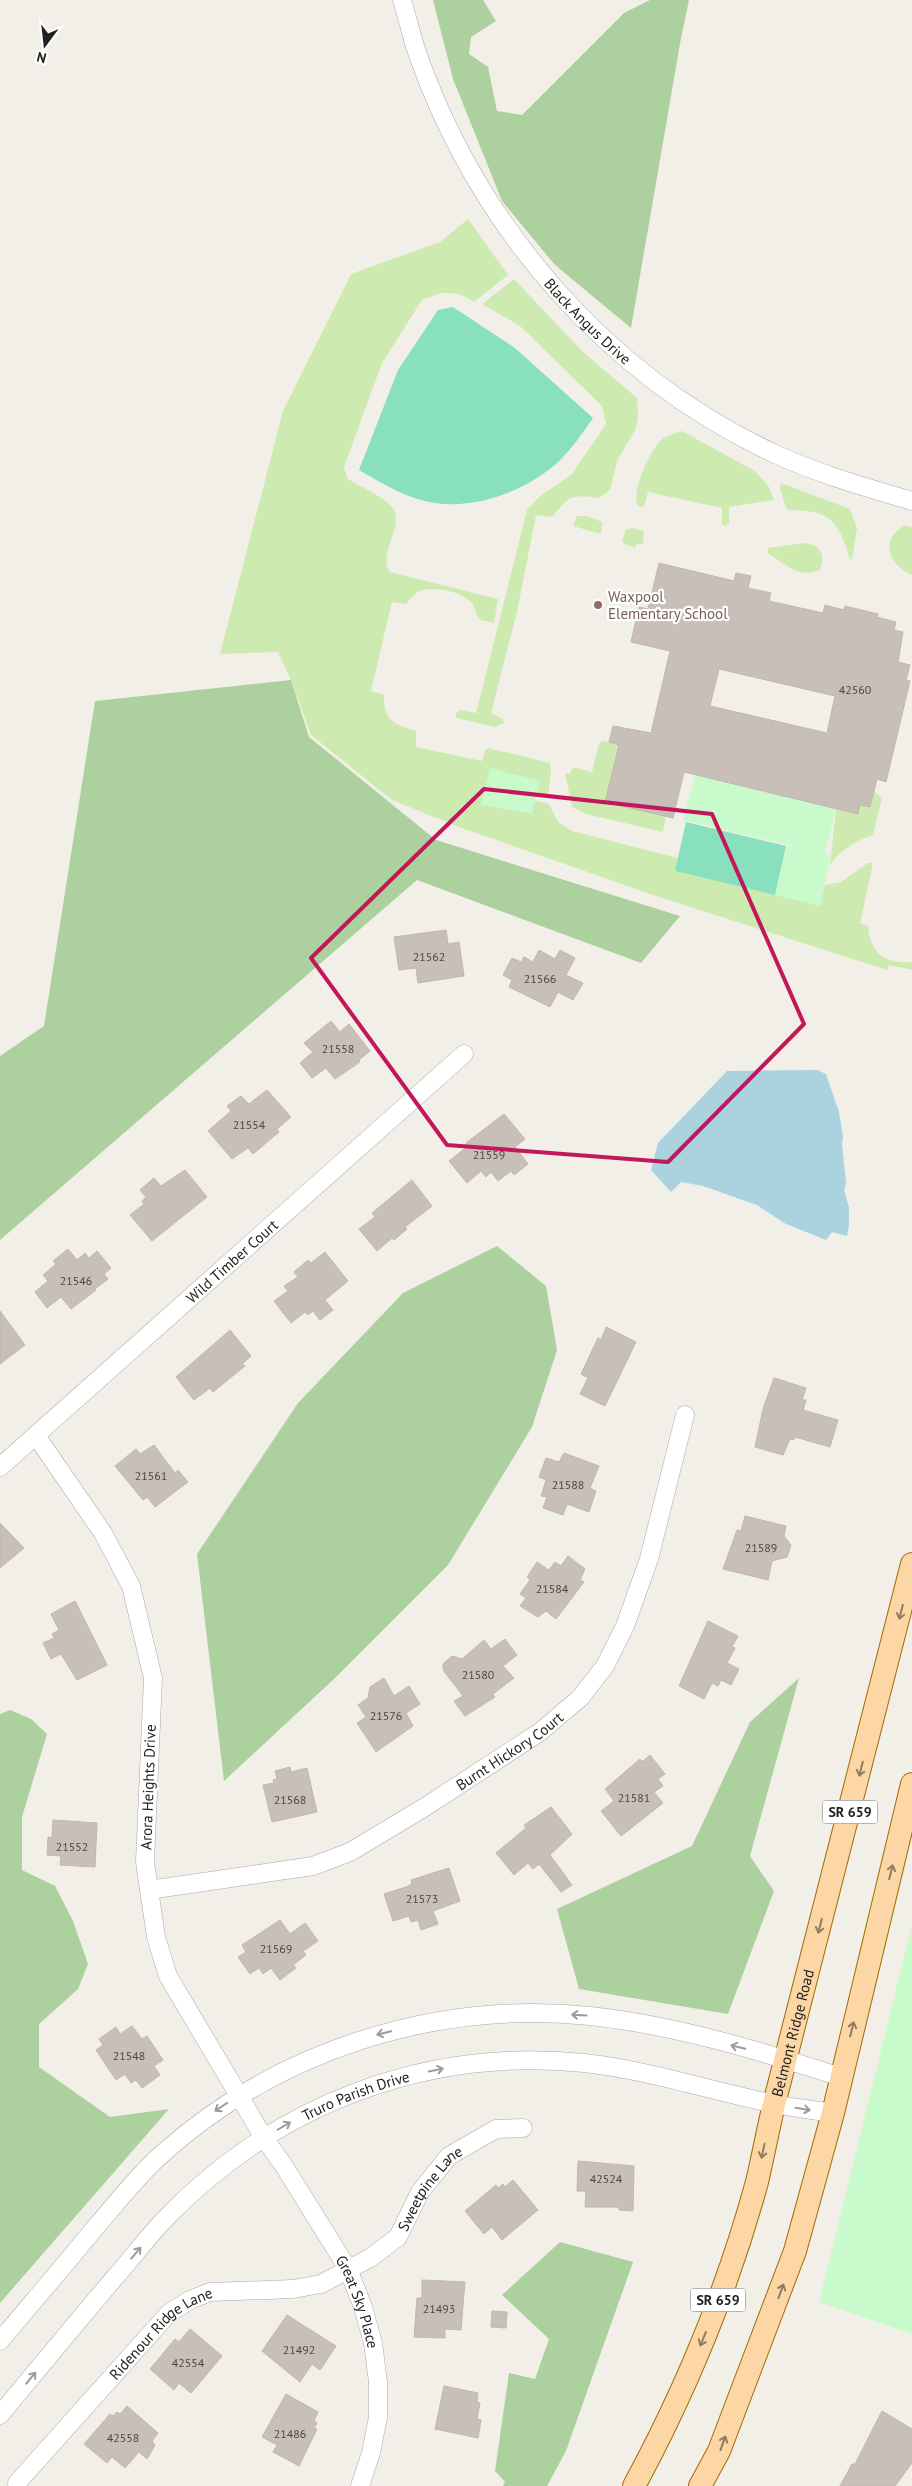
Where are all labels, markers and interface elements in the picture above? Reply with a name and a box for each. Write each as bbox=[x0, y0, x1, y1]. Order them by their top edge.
north arrow bbox=[20, 20, 70, 70]
text: N bbox=[35, 48, 48, 67]
street label: Black Angus Drive bbox=[541, 274, 635, 368]
place label: Waxpool Elementary School bbox=[608, 587, 728, 623]
marker: Waxpool Elementary School bbox=[592, 599, 604, 611]
house number: 42560 bbox=[839, 682, 872, 697]
house number: 21562 bbox=[413, 949, 445, 964]
house number: 21566 bbox=[524, 971, 556, 986]
house number: 21558 bbox=[322, 1041, 354, 1056]
house number: 21554 bbox=[233, 1117, 266, 1132]
house number: 21559 bbox=[473, 1147, 505, 1162]
street label: Wild Timber Court bbox=[182, 1215, 281, 1307]
house number: 21546 bbox=[60, 1273, 92, 1288]
house number: 21561 bbox=[135, 1468, 167, 1483]
house number: 21588 bbox=[552, 1477, 584, 1492]
house number: 21589 bbox=[745, 1540, 777, 1555]
house number: 21584 bbox=[536, 1581, 569, 1596]
one-way arrow bbox=[896, 1603, 905, 1619]
house number: 21580 bbox=[462, 1667, 495, 1682]
street label: Burnt Hickory Court bbox=[452, 1707, 567, 1794]
house number: 21576 bbox=[370, 1708, 402, 1723]
street label: Arora Heights Drive bbox=[136, 1724, 160, 1850]
one-way arrow bbox=[855, 1761, 865, 1777]
house number: 21581 bbox=[618, 1790, 650, 1805]
house number: 21568 bbox=[274, 1792, 306, 1807]
road number: SR 659 bbox=[822, 1800, 878, 1824]
house number: 21552 bbox=[56, 1839, 88, 1854]
one-way arrow bbox=[887, 1864, 896, 1880]
house number: 21573 bbox=[406, 1891, 438, 1906]
one-way arrow bbox=[815, 1918, 824, 1934]
house number: 21569 bbox=[260, 1941, 292, 1956]
street label: Belmont Ridge Road bbox=[767, 1967, 818, 2099]
one-way arrow bbox=[572, 2011, 588, 2020]
one-way arrow bbox=[848, 2022, 857, 2038]
one-way arrow bbox=[376, 2029, 392, 2038]
one-way arrow bbox=[731, 2042, 747, 2051]
house number: 21548 bbox=[113, 2048, 145, 2063]
one-way arrow bbox=[428, 2064, 444, 2074]
street label: Truro Parish Drive bbox=[298, 2066, 411, 2124]
one-way arrow bbox=[214, 2103, 228, 2113]
one-way arrow bbox=[795, 2104, 811, 2114]
one-way arrow bbox=[277, 2120, 291, 2130]
street label: Sweetpine Lane bbox=[393, 2141, 465, 2234]
one-way arrow bbox=[758, 2143, 767, 2159]
house number: 42524 bbox=[590, 2171, 623, 2186]
one-way arrow bbox=[130, 2247, 141, 2260]
street label: Great Sky Place bbox=[332, 2251, 383, 2349]
street label: Ridenour Ridge Lane bbox=[105, 2283, 215, 2383]
one-way arrow bbox=[777, 2284, 786, 2299]
road number: SR 659 bbox=[690, 2288, 746, 2312]
house number: 21493 bbox=[423, 2301, 455, 2316]
one-way arrow bbox=[698, 2331, 707, 2346]
house number: 21492 bbox=[283, 2342, 315, 2357]
house number: 42554 bbox=[172, 2355, 205, 2370]
one-way arrow bbox=[25, 2371, 37, 2384]
house number: 21486 bbox=[274, 2426, 306, 2441]
house number: 42558 bbox=[107, 2430, 139, 2445]
one-way arrow bbox=[719, 2436, 728, 2451]

